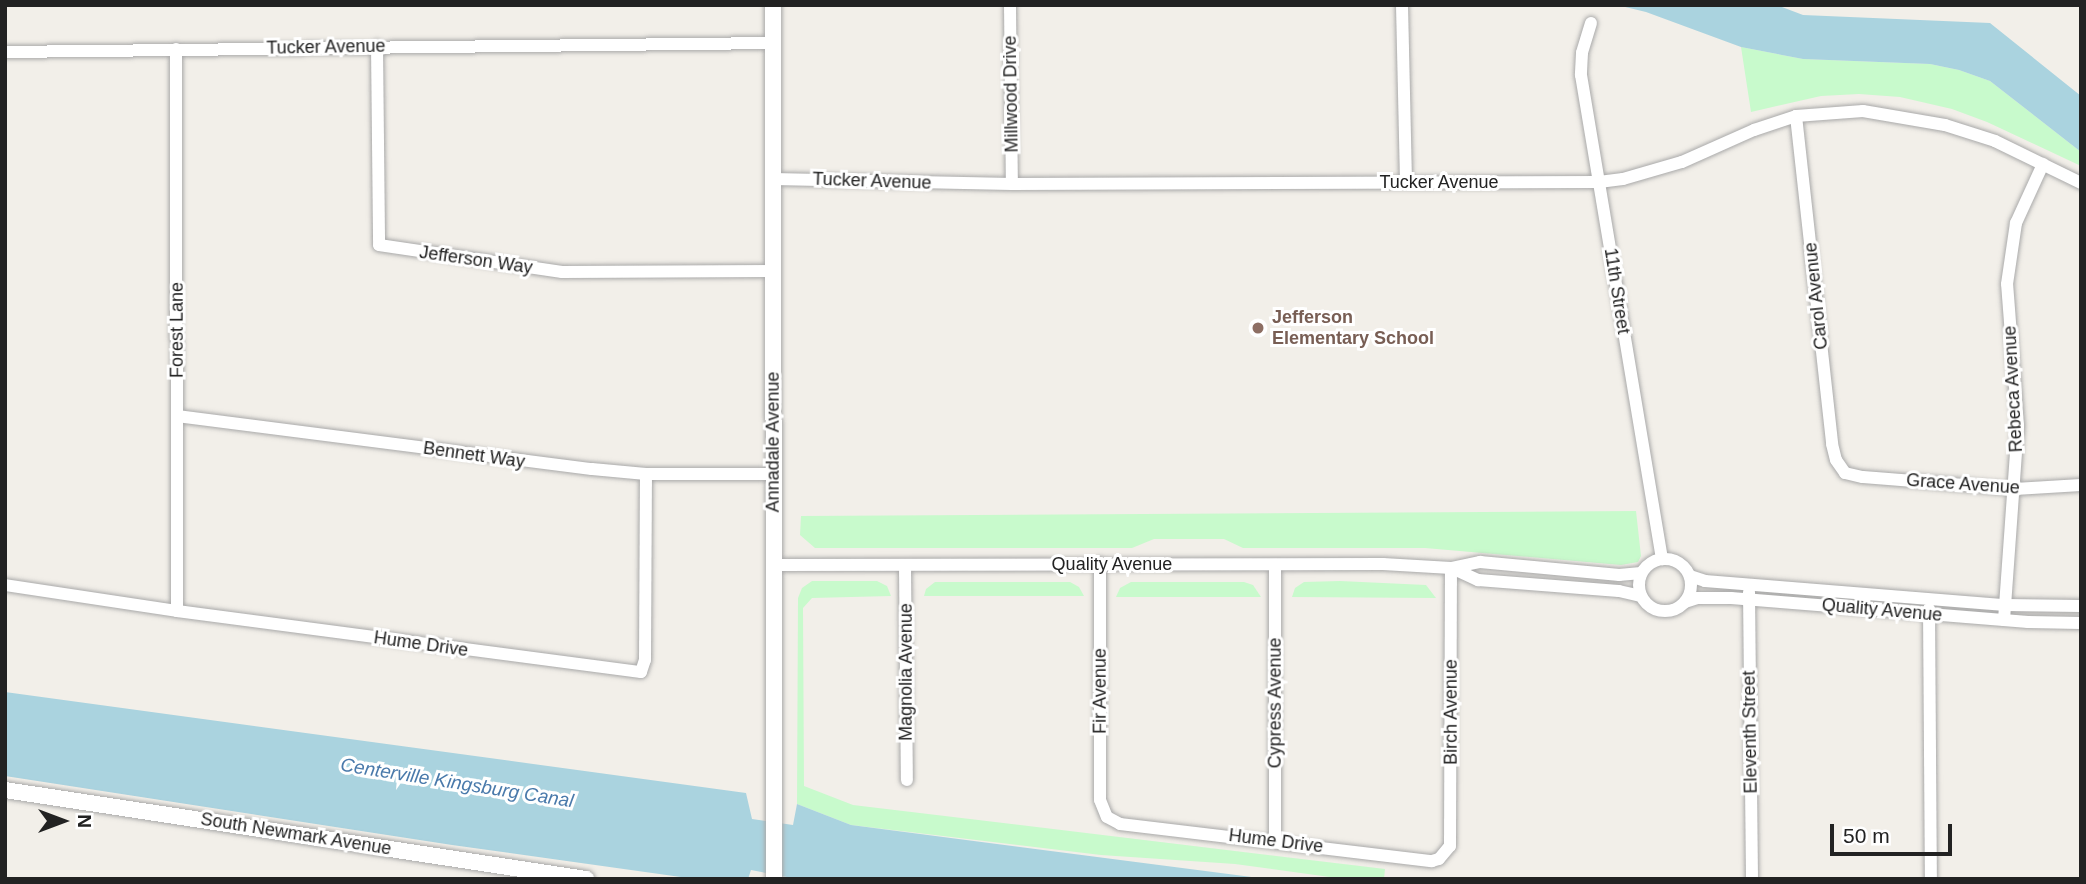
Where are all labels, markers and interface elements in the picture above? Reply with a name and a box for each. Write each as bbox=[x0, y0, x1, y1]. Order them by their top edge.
street label: Tucker Avenue bbox=[266, 35, 386, 59]
street label: Millwood Drive bbox=[999, 35, 1023, 153]
street label: Tucker Avenue bbox=[812, 168, 932, 194]
street label: Tucker Avenue bbox=[1379, 171, 1499, 193]
street label: Jefferson Way bbox=[418, 241, 534, 279]
street label: Carol Avenue bbox=[1800, 241, 1832, 351]
street label: 11th Street bbox=[1600, 246, 1634, 336]
street label: Forest Lane bbox=[166, 282, 188, 378]
place label: Jefferson Elementary School bbox=[1272, 307, 1434, 350]
marker: Jefferson Elementary School bbox=[1250, 320, 1266, 336]
street label: Rebeca Avenue bbox=[1999, 325, 2027, 453]
street label: Annadale Avenue bbox=[762, 371, 784, 513]
street label: Bennett Way bbox=[422, 437, 526, 473]
street label: Grace Avenue bbox=[1905, 469, 2021, 499]
street label: Quality Avenue bbox=[1051, 553, 1173, 575]
street label: Quality Avenue bbox=[1820, 594, 1944, 626]
street label: Magnolia Avenue bbox=[895, 603, 917, 741]
street label: Hume Drive bbox=[372, 627, 470, 661]
street label: Cypress Avenue bbox=[1264, 637, 1286, 769]
street label: Fir Avenue bbox=[1089, 648, 1111, 734]
street label: Birch Avenue bbox=[1440, 659, 1462, 765]
street label: Eleventh Street bbox=[1738, 670, 1762, 794]
water label: Centerville Kingsburg Canal bbox=[339, 753, 575, 813]
north arrow bbox=[28, 786, 98, 856]
street label: South Newmark Avenue bbox=[199, 808, 393, 860]
scale bar bbox=[1834, 810, 1956, 854]
text: N bbox=[74, 814, 95, 828]
street label: Hume Drive bbox=[1228, 824, 1324, 858]
text: 50 m bbox=[1843, 824, 1890, 847]

